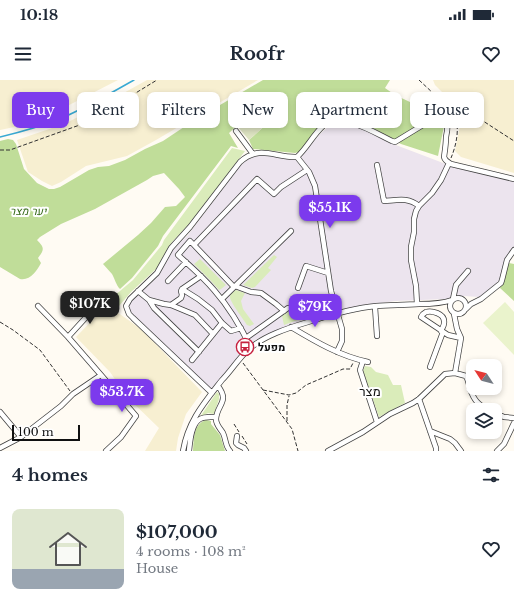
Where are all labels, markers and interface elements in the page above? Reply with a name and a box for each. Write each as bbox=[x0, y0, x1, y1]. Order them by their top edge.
text: 10:18 bbox=[20, 5, 58, 24]
icon: menu bbox=[12, 43, 34, 65]
text: Roofr bbox=[229, 43, 285, 65]
icon: heart bbox=[480, 43, 502, 65]
chip: Buy bbox=[12, 92, 69, 128]
chip: Rent bbox=[77, 92, 139, 128]
chip: Filters bbox=[147, 92, 220, 128]
chip: New bbox=[228, 92, 288, 128]
chip: Apartment bbox=[296, 92, 402, 128]
chip: House bbox=[410, 92, 484, 128]
pin: $55.1K bbox=[297, 195, 363, 229]
text: $55.1K bbox=[308, 199, 352, 216]
park label: יער מצר bbox=[10, 204, 48, 218]
pin: $107K bbox=[62, 291, 118, 325]
pin: $79K bbox=[291, 294, 339, 328]
text: $107K bbox=[69, 295, 111, 312]
text: $79K bbox=[298, 298, 332, 315]
bus stop icon: מפעל bbox=[235, 337, 255, 357]
place label: מפעל bbox=[258, 340, 285, 354]
north arrow bbox=[466, 359, 502, 395]
map controls bbox=[466, 359, 502, 439]
pin: $53.7K bbox=[89, 379, 155, 413]
text: $53.7K bbox=[99, 383, 145, 400]
district label: מצר bbox=[359, 383, 381, 400]
button: layers bbox=[466, 403, 502, 439]
scale bar bbox=[12, 423, 80, 442]
text: 100 m bbox=[18, 425, 54, 439]
icon: filters bbox=[480, 464, 502, 486]
text: 4 homes bbox=[12, 465, 88, 486]
text: $107,000 bbox=[136, 522, 218, 543]
icon: home bbox=[44, 525, 92, 573]
icon: heart bbox=[480, 538, 502, 560]
text: 4 rooms · 108 m² bbox=[136, 543, 246, 560]
text: House bbox=[136, 560, 178, 577]

